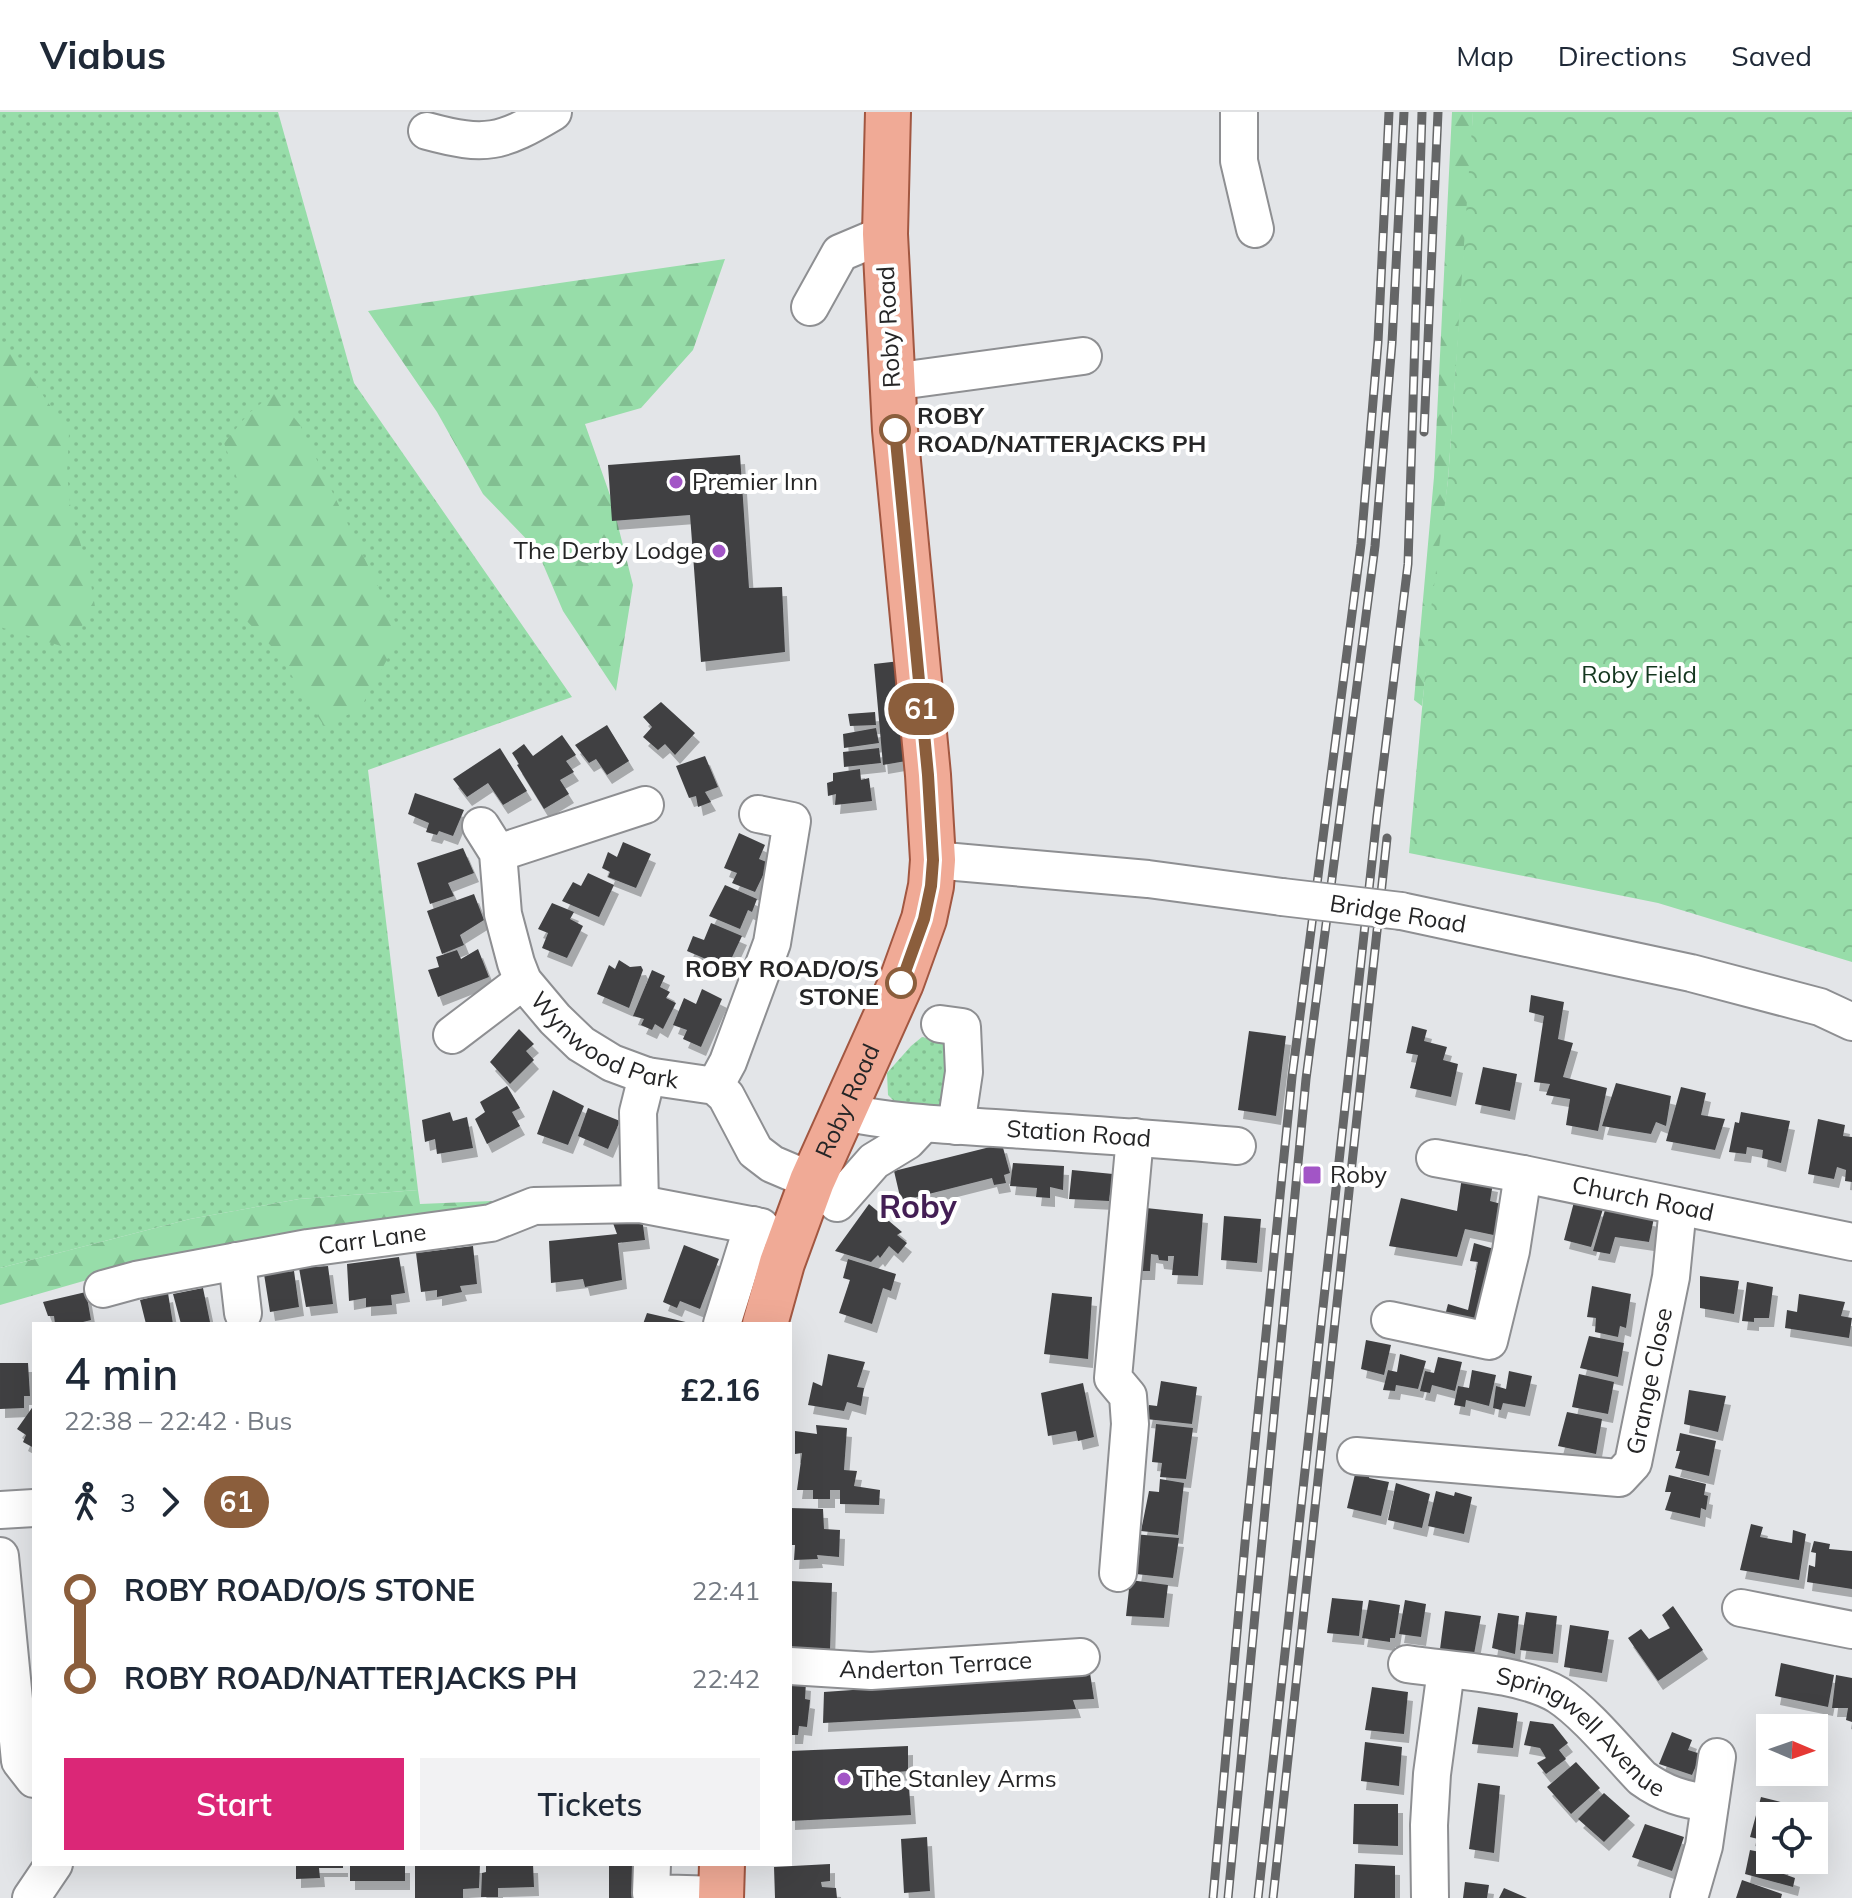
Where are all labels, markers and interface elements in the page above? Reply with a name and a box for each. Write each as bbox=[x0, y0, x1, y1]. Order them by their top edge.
text: Viabus bbox=[40, 31, 166, 79]
text: Map bbox=[1456, 38, 1514, 73]
text: Directions bbox=[1558, 38, 1687, 73]
text: Saved bbox=[1731, 38, 1812, 73]
street label: Roby Road bbox=[870, 265, 906, 389]
place label: ROBY ROAD/NATTERJACKS PH bbox=[917, 400, 1206, 458]
marker: ROBY ROAD/NATTERJACKS PH bbox=[880, 415, 910, 445]
place label: Premier Inn bbox=[692, 466, 818, 496]
marker: Premier Inn bbox=[667, 473, 685, 491]
place label: The Derby Lodge bbox=[514, 535, 703, 565]
marker: The Derby Lodge bbox=[710, 542, 728, 560]
park label: Roby Field bbox=[1581, 659, 1697, 689]
line badge: 61 bbox=[885, 683, 957, 735]
text: 61 bbox=[904, 691, 938, 726]
street label: Bridge Road bbox=[1328, 887, 1469, 939]
place label: ROBY ROAD/O/S STONE bbox=[685, 953, 879, 1011]
marker: ROBY ROAD/O/S STONE bbox=[886, 968, 916, 998]
street label: Wynwood Park bbox=[524, 985, 681, 1095]
street label: Roby Road bbox=[808, 1039, 886, 1163]
street label: Station Road bbox=[1006, 1113, 1152, 1153]
place label: Roby bbox=[1330, 1159, 1387, 1189]
marker: Roby bbox=[1301, 1164, 1323, 1186]
street label: Church Road bbox=[1570, 1169, 1717, 1227]
district label: Roby bbox=[879, 1186, 958, 1226]
street label: Carr Lane bbox=[316, 1216, 428, 1260]
street label: Grange Close bbox=[1619, 1305, 1678, 1457]
text: 4 min bbox=[64, 1346, 178, 1401]
text: £2.16 bbox=[681, 1371, 760, 1409]
text: 22:38 – 22:42 · Bus bbox=[64, 1404, 293, 1437]
icon: walk bbox=[64, 1480, 108, 1524]
icon: forward bbox=[148, 1480, 192, 1524]
text: 61 bbox=[220, 1484, 253, 1519]
text: 3 bbox=[120, 1486, 136, 1519]
text: ROBY ROAD/O/S STONE bbox=[124, 1571, 475, 1609]
text: 22:41 bbox=[692, 1574, 760, 1607]
street label: Anderton Terrace bbox=[839, 1644, 1033, 1685]
text: ROBY ROAD/NATTERJACKS PH bbox=[124, 1659, 577, 1697]
street label: Springwell Avenue bbox=[1494, 1660, 1670, 1803]
text: 22:42 bbox=[692, 1662, 760, 1695]
north arrow bbox=[1756, 1714, 1828, 1786]
map controls bbox=[1756, 1714, 1828, 1874]
button: Start bbox=[64, 1758, 404, 1850]
button: Tickets bbox=[420, 1758, 760, 1850]
place label: The Stanley Arms bbox=[860, 1763, 1057, 1793]
marker: The Stanley Arms bbox=[835, 1770, 853, 1788]
button: locate bbox=[1756, 1802, 1828, 1874]

